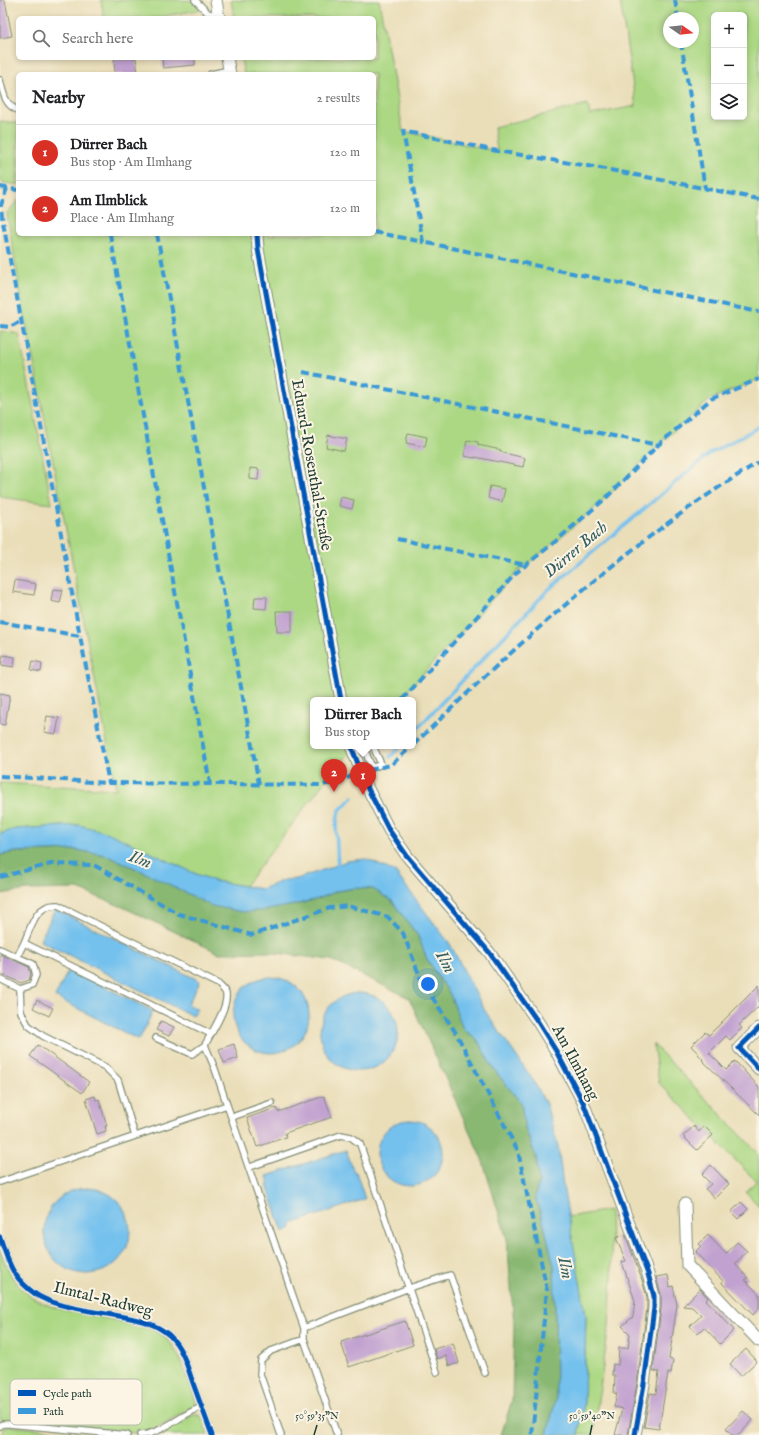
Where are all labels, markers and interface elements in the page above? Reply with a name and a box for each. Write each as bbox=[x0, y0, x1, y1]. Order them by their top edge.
north arrow bbox=[663, 12, 699, 48]
map controls bbox=[711, 12, 747, 120]
button: + bbox=[711, 12, 747, 48]
search box bbox=[16, 16, 376, 60]
icon: search bbox=[30, 27, 52, 49]
text: Search here bbox=[62, 29, 133, 48]
button: − bbox=[711, 48, 747, 84]
button: layers bbox=[711, 84, 747, 120]
text: Nearby bbox=[32, 88, 85, 109]
text: 2 results bbox=[316, 90, 360, 107]
text: Dürrer Bach bbox=[70, 135, 147, 154]
text: 1 bbox=[43, 144, 47, 161]
text: 120 m bbox=[330, 144, 360, 161]
text: Bus stop · Am Ilmhang bbox=[70, 154, 192, 171]
text: Am Ilmblick bbox=[70, 191, 148, 210]
text: 2 bbox=[42, 200, 48, 217]
text: 120 m bbox=[330, 200, 360, 217]
text: Place · Am Ilmhang bbox=[70, 210, 174, 227]
street label: Eduard-Rosenthal-Straße bbox=[286, 378, 336, 552]
water label: Dürrer Bach bbox=[540, 517, 612, 583]
popup bbox=[310, 697, 416, 749]
text: Dürrer Bach bbox=[324, 705, 402, 724]
text: Bus stop bbox=[324, 724, 370, 741]
pin: 2 bbox=[321, 759, 347, 792]
pin: 1 bbox=[350, 762, 376, 795]
water label: Ilm bbox=[125, 846, 154, 874]
water label: Ilm bbox=[430, 946, 460, 977]
your location bbox=[418, 974, 438, 994]
street label: Am Ilmhang bbox=[546, 1021, 603, 1105]
water label: Ilm bbox=[552, 1254, 577, 1281]
street label: Ilmtal-Radweg bbox=[51, 1278, 155, 1322]
legend bbox=[10, 1379, 142, 1425]
text: Cycle path bbox=[43, 1387, 92, 1401]
text: Path bbox=[43, 1405, 64, 1419]
text: 50°59'35"N bbox=[295, 1410, 339, 1423]
text: 50°59'40"N bbox=[569, 1410, 615, 1423]

